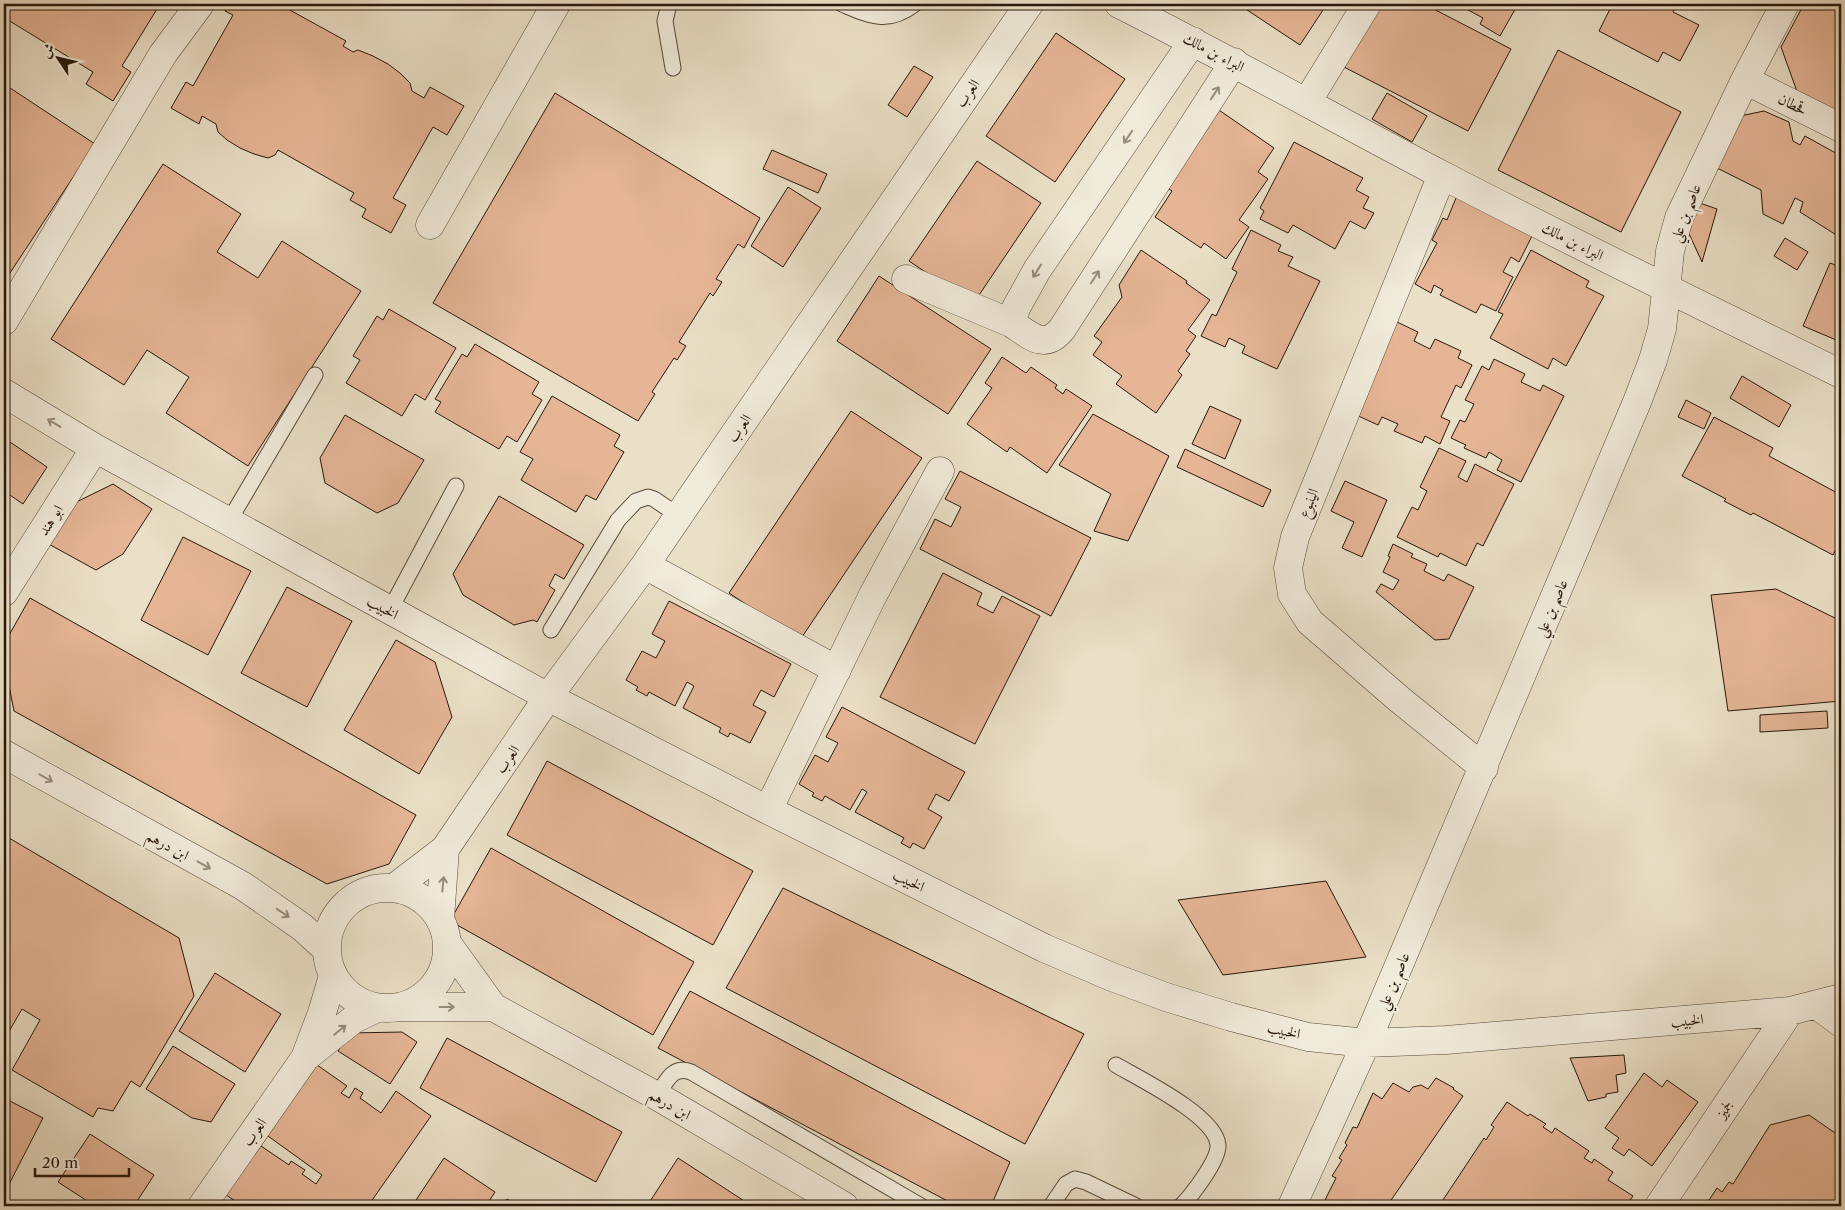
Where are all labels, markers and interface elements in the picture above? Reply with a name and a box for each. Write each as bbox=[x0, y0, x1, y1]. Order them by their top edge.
street label: البراء بن مالك bbox=[1180, 28, 1248, 76]
north arrow bbox=[32, 32, 82, 82]
text: ش bbox=[36, 40, 59, 61]
street label: العرب bbox=[951, 75, 984, 111]
one-way arrow bbox=[1210, 86, 1220, 100]
street label: قحطان bbox=[1775, 89, 1811, 119]
one-way arrow bbox=[1123, 130, 1134, 144]
street label: عاصم بن علي bbox=[1665, 181, 1710, 247]
street label: البراء بن مالك bbox=[1539, 217, 1607, 265]
one-way arrow bbox=[1032, 264, 1042, 278]
one-way arrow bbox=[1090, 271, 1100, 285]
street label: العرب bbox=[723, 410, 756, 446]
one-way arrow bbox=[47, 417, 61, 427]
street label: الينبوع bbox=[1294, 485, 1326, 522]
street label: ابو هند bbox=[33, 501, 67, 539]
street label: عاصم بن علي bbox=[1530, 576, 1577, 642]
street label: الخبيب bbox=[363, 591, 402, 624]
street label: العرب bbox=[491, 741, 524, 777]
one-way arrow bbox=[39, 773, 53, 783]
street label: ابن درهم bbox=[141, 826, 193, 869]
one-way arrow bbox=[196, 860, 211, 870]
street label: الخبيب bbox=[889, 864, 928, 897]
one-way arrow bbox=[438, 876, 447, 892]
one-way arrow bbox=[276, 908, 290, 919]
street label: عاصم بن علي bbox=[1372, 949, 1419, 1015]
one-way arrow bbox=[438, 1002, 455, 1012]
street label: الخبيب bbox=[1670, 1009, 1705, 1032]
street label: الخبيب bbox=[1265, 1017, 1302, 1044]
one-way arrow bbox=[333, 1025, 346, 1036]
street label: ابن درهم bbox=[643, 1084, 695, 1128]
street label: لجميز bbox=[1710, 1096, 1737, 1123]
street label: العرب bbox=[237, 1114, 271, 1150]
scale bar bbox=[35, 1145, 129, 1177]
text: 20 m bbox=[42, 1153, 78, 1172]

